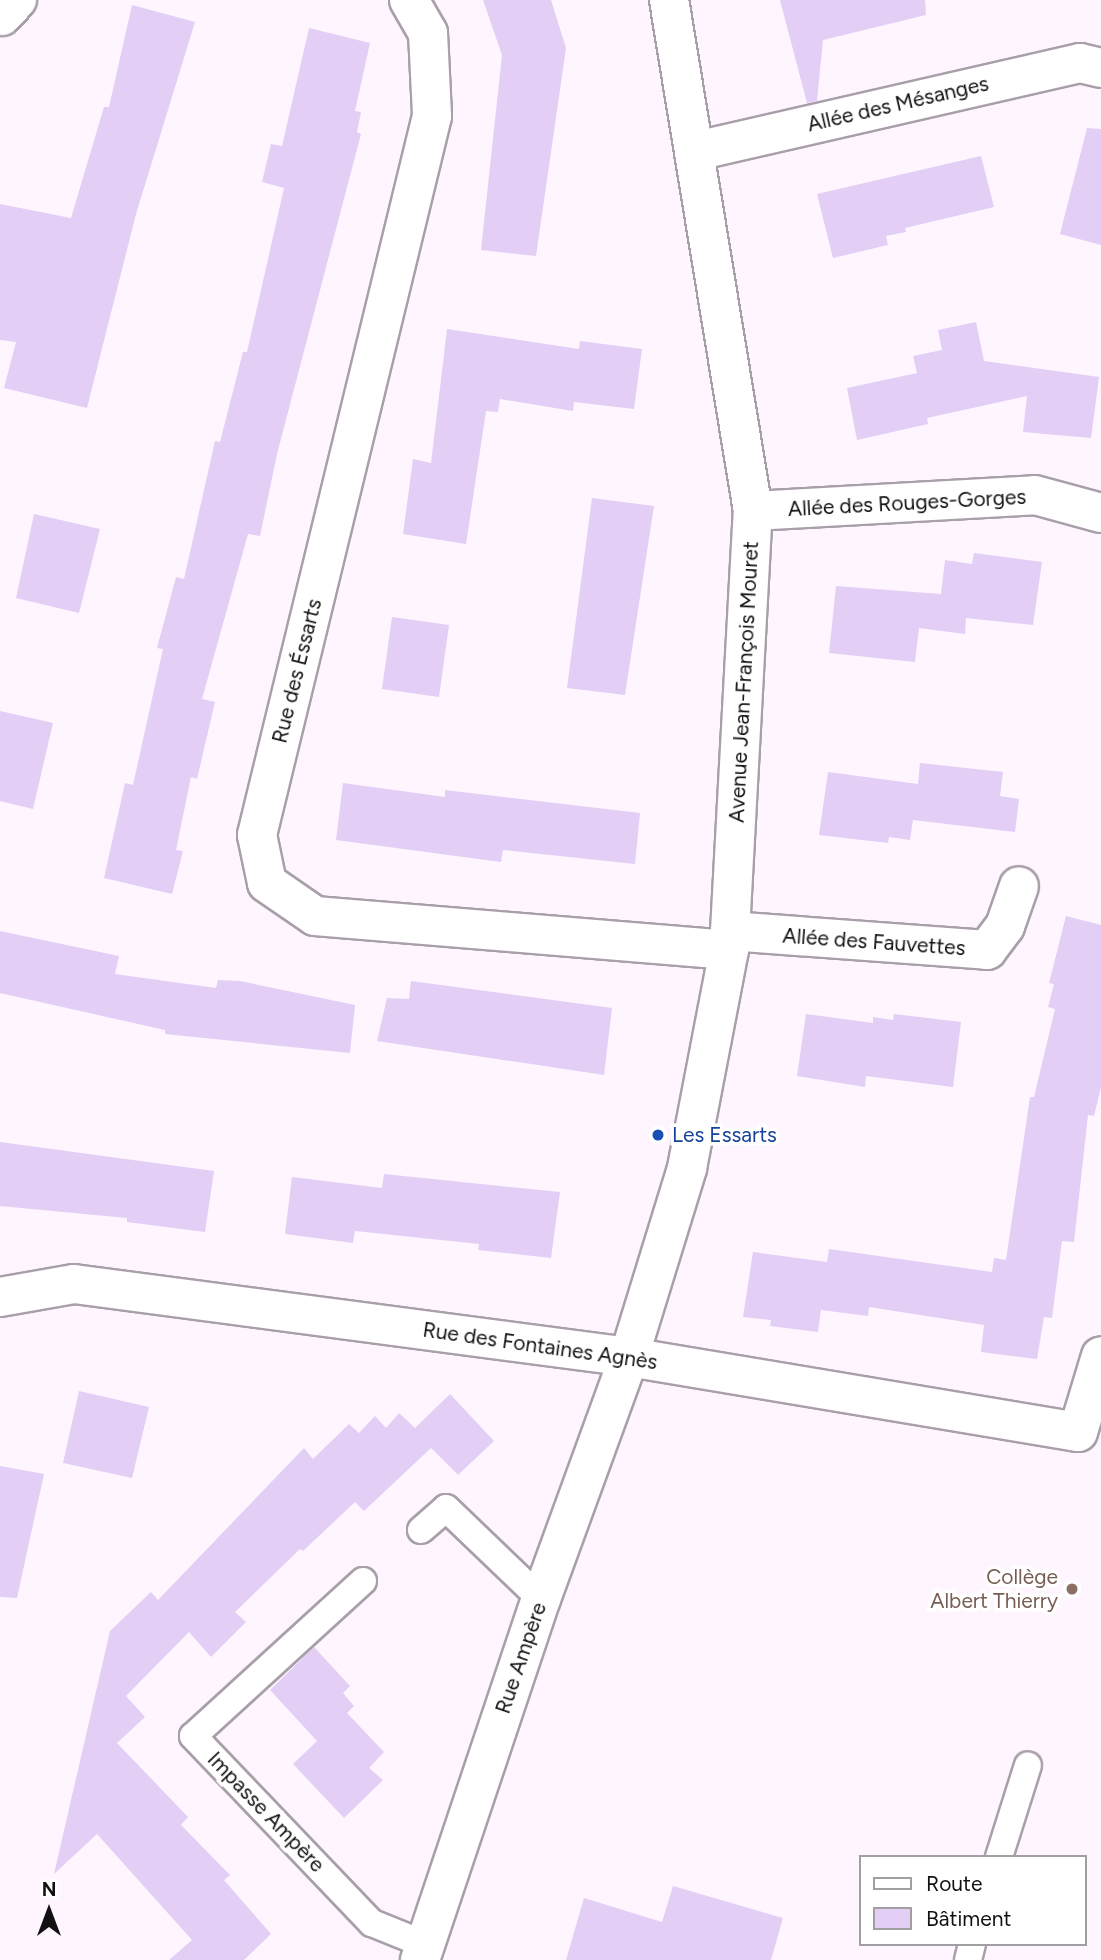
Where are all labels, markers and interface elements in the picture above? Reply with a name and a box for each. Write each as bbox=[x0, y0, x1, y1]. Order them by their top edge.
street label: Allée des Mésanges bbox=[805, 71, 991, 137]
street label: Allée des Rouges-Gorges bbox=[787, 484, 1027, 522]
street label: Avenue Jean-François Mouret bbox=[724, 541, 764, 823]
street label: Rue des Éssarts bbox=[267, 596, 327, 746]
street label: Allée des Fauvettes bbox=[782, 923, 966, 961]
place label: Les Essarts bbox=[672, 1122, 777, 1148]
marker: Les Essarts bbox=[650, 1127, 666, 1143]
street label: Rue des Fontaines Agnès bbox=[421, 1317, 659, 1375]
place label: Collège Albert Thierry bbox=[930, 1564, 1058, 1614]
marker: Collège Albert Thierry bbox=[1064, 1581, 1080, 1597]
street label: Rue Ampère bbox=[490, 1599, 552, 1717]
street label: Impasse Ampère bbox=[202, 1747, 330, 1877]
legend bbox=[860, 1855, 1087, 1946]
text: Route bbox=[926, 1871, 982, 1896]
north arrow bbox=[14, 1876, 84, 1946]
text: N bbox=[42, 1878, 56, 1901]
text: Bâtiment bbox=[926, 1906, 1011, 1931]

